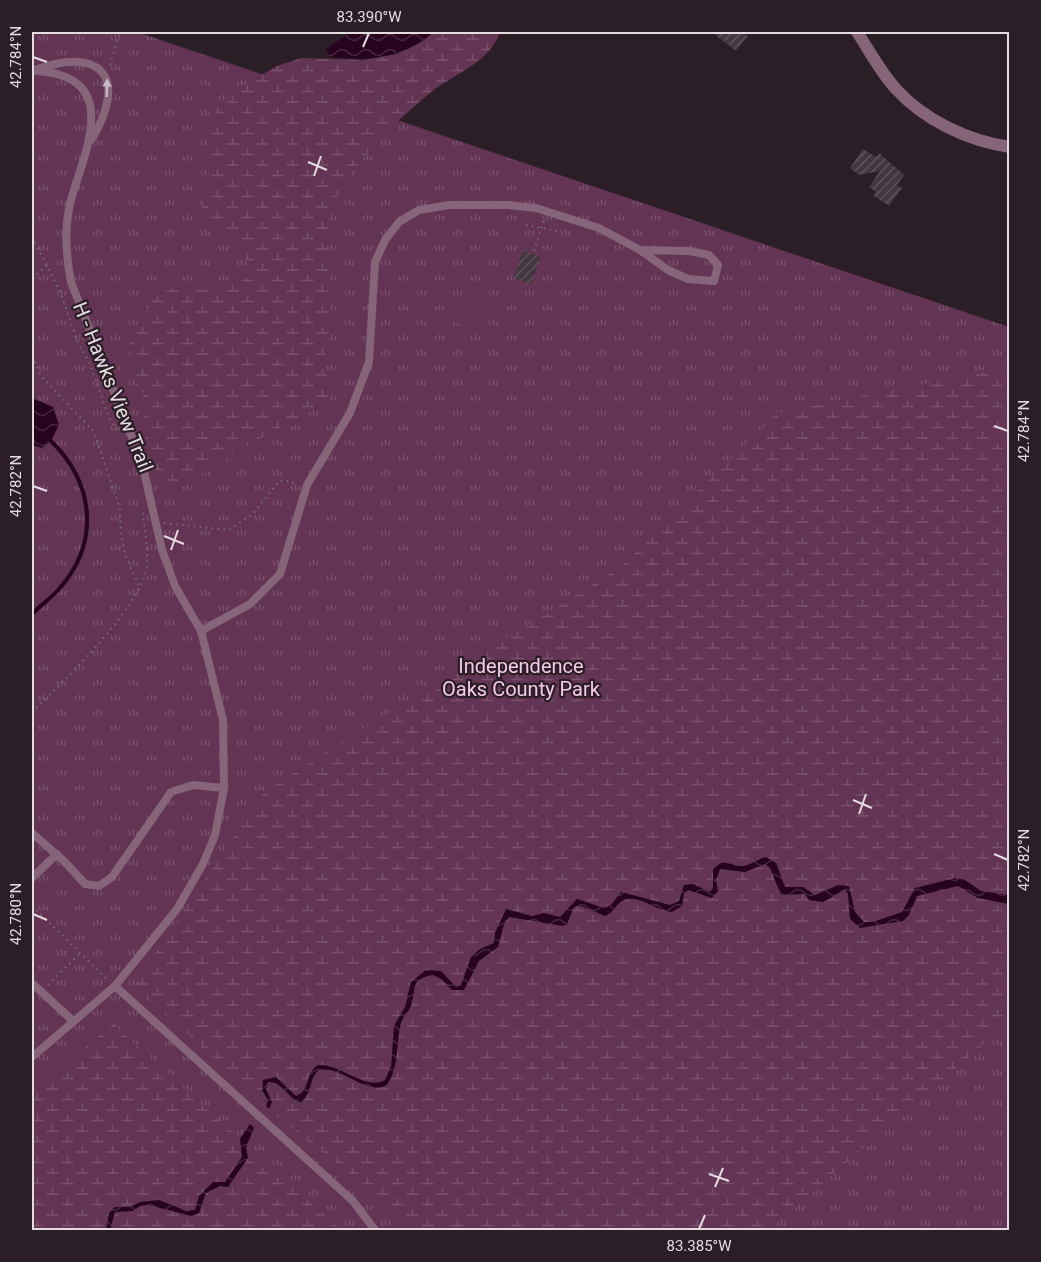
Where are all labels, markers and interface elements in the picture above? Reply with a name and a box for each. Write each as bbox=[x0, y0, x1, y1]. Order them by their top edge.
text: 83.390°W bbox=[336, 8, 402, 26]
text: 42.784°N bbox=[7, 26, 25, 88]
one-way arrow bbox=[103, 79, 112, 98]
street label: H - Hawks View Trail bbox=[68, 298, 158, 476]
text: 42.784°N bbox=[1015, 400, 1033, 462]
text: 42.782°N bbox=[7, 455, 25, 517]
park label: Independence Oaks County Park bbox=[442, 654, 601, 701]
text: 42.782°N bbox=[1015, 829, 1033, 891]
text: 42.780°N bbox=[7, 883, 25, 945]
text: 83.385°W bbox=[666, 1237, 732, 1255]

